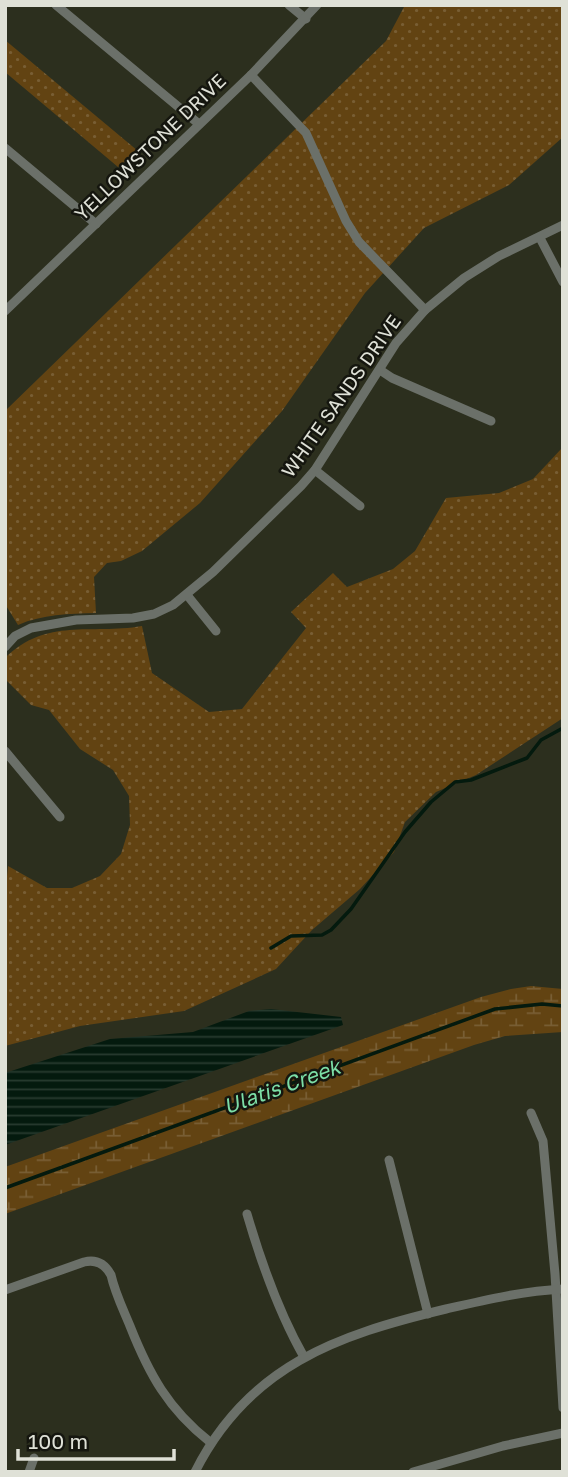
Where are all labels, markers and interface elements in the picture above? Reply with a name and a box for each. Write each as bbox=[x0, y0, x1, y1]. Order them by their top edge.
street label: YELLOWSTONE DRIVE bbox=[69, 68, 230, 225]
street label: WHITE SANDS DRIVE bbox=[276, 310, 405, 481]
water label: Ulatis Creek bbox=[220, 1052, 346, 1119]
scale bar bbox=[18, 1418, 173, 1462]
text: 100 m bbox=[28, 1428, 88, 1454]

